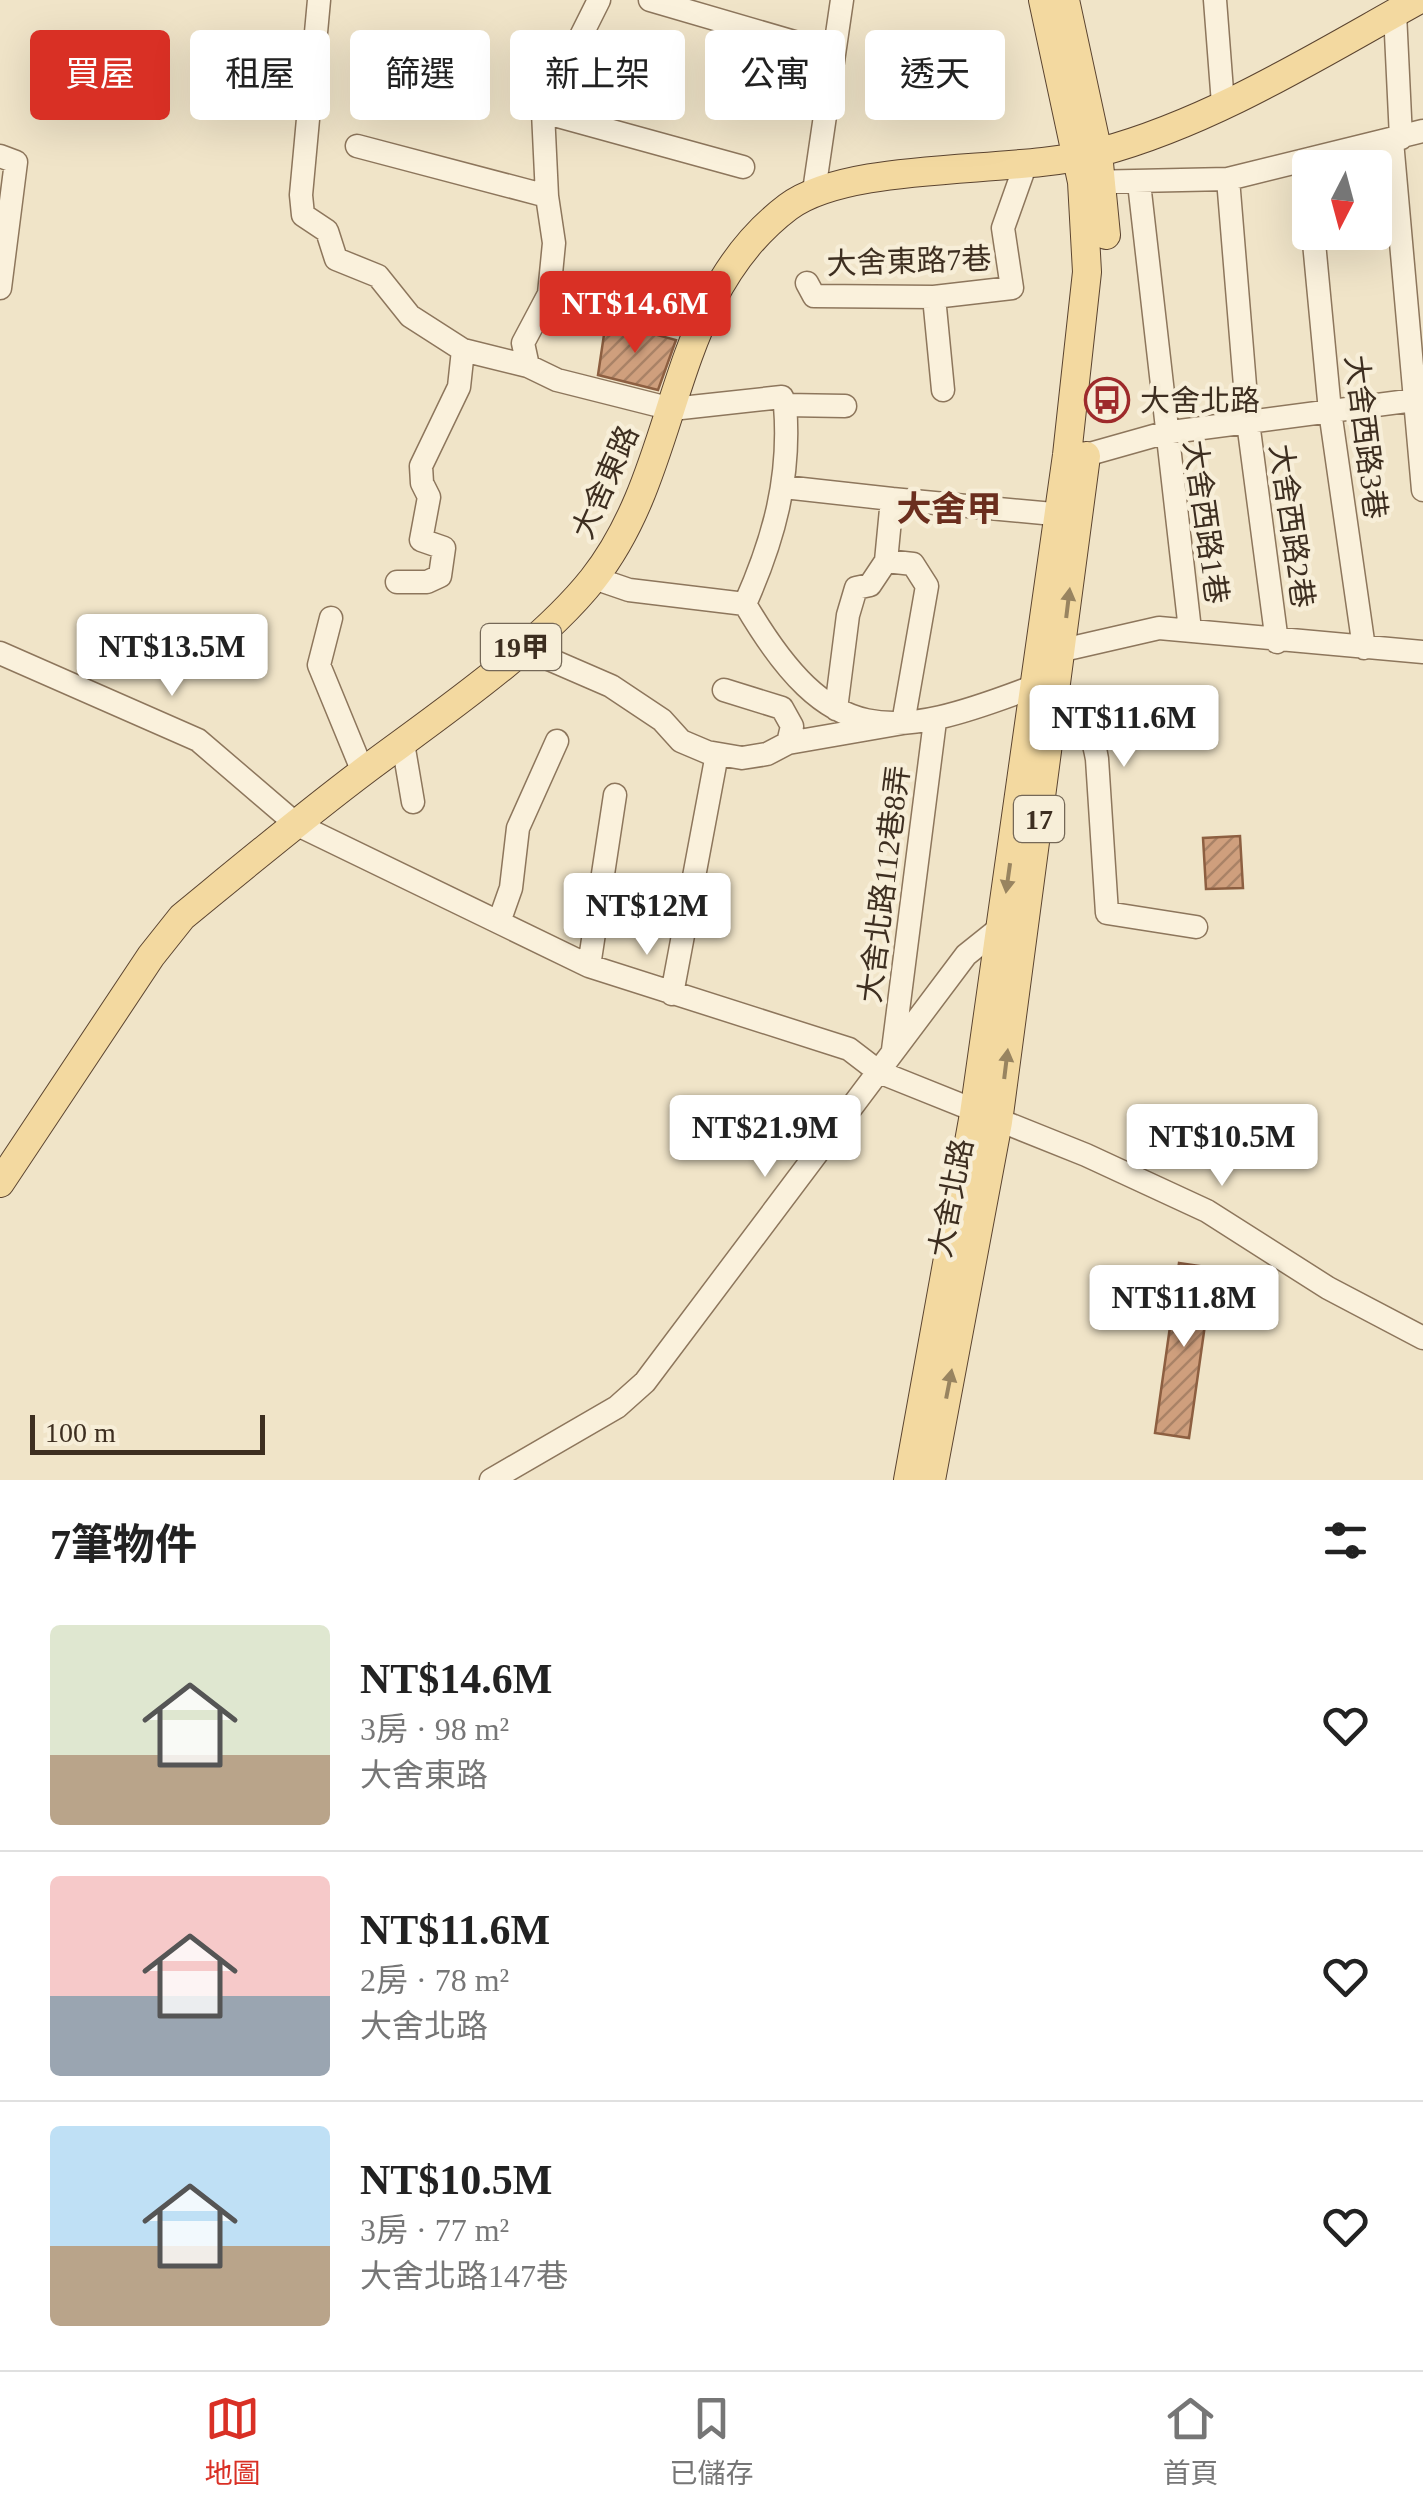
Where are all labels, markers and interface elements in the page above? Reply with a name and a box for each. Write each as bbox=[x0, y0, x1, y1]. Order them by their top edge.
chip: 買屋 bbox=[30, 30, 170, 120]
chip: 租屋 bbox=[190, 30, 330, 120]
chip: 篩選 bbox=[350, 30, 490, 120]
chip: 新上架 bbox=[510, 30, 685, 120]
chip: 公寓 bbox=[705, 30, 845, 120]
chip: 透天 bbox=[865, 30, 1005, 120]
north arrow bbox=[1292, 150, 1392, 250]
map controls bbox=[1292, 150, 1392, 250]
street label: 大舍東路7巷 bbox=[826, 242, 992, 280]
pin: NT$14.6M bbox=[532, 271, 738, 356]
text: NT$14.6M bbox=[562, 285, 708, 321]
street label: 大舍西路3巷 bbox=[1340, 353, 1392, 521]
bus stop icon: 大舍北路 bbox=[1084, 377, 1130, 423]
place label: 大舍北路 bbox=[1140, 384, 1260, 417]
street label: 大舍東路 bbox=[566, 420, 644, 544]
street label: 大舍西路1巷 bbox=[1178, 438, 1234, 606]
street label: 大舍西路2巷 bbox=[1264, 442, 1320, 610]
district label: 大舍甲 bbox=[896, 490, 1002, 529]
one-way arrow bbox=[1060, 587, 1076, 619]
pin: NT$13.5M bbox=[69, 614, 275, 699]
road number: 19甲 bbox=[481, 624, 561, 670]
text: NT$13.5M bbox=[99, 628, 245, 664]
pin: NT$11.6M bbox=[1021, 685, 1227, 770]
text: NT$11.6M bbox=[1052, 699, 1196, 735]
street label: 大舍北路112巷8弄 bbox=[853, 763, 915, 1005]
road number: 17 bbox=[1014, 796, 1064, 842]
one-way arrow bbox=[1000, 863, 1016, 895]
pin: NT$12M bbox=[566, 873, 728, 958]
text: NT$12M bbox=[586, 887, 708, 923]
one-way arrow bbox=[998, 1048, 1014, 1080]
pin: NT$21.9M bbox=[662, 1095, 868, 1180]
pin: NT$10.5M bbox=[1119, 1104, 1325, 1189]
text: NT$21.9M bbox=[692, 1109, 838, 1145]
text: NT$10.5M bbox=[1149, 1118, 1295, 1154]
street label: 大舍北路 bbox=[923, 1136, 979, 1260]
pin: NT$11.8M bbox=[1081, 1265, 1287, 1350]
text: NT$11.8M bbox=[1112, 1279, 1256, 1315]
one-way arrow bbox=[942, 1368, 957, 1399]
scale bar bbox=[30, 1410, 265, 1454]
text: 100 m bbox=[45, 1417, 116, 1448]
icon: filters bbox=[1318, 1513, 1373, 1568]
text: 7筆物件 bbox=[50, 1522, 197, 1568]
text: NT$14.6M bbox=[360, 1656, 553, 1702]
icon: home bbox=[130, 1665, 250, 1785]
icon: heart bbox=[1318, 1698, 1373, 1753]
text: 3房 · 98 m² bbox=[360, 1711, 509, 1747]
text: 大舍東路 bbox=[360, 1757, 488, 1793]
text: NT$11.6M bbox=[360, 1907, 550, 1953]
icon: home bbox=[130, 1916, 250, 2036]
icon: heart bbox=[1318, 1949, 1373, 2004]
text: 2房 · 78 m² bbox=[360, 1962, 509, 1998]
text: 大舍北路 bbox=[360, 2008, 488, 2044]
text: NT$10.5M bbox=[360, 2157, 553, 2203]
icon: home bbox=[130, 2166, 250, 2286]
icon: heart bbox=[1318, 2199, 1373, 2254]
text: 3房 · 77 m² bbox=[360, 2212, 509, 2248]
text: 大舍北路147巷 bbox=[360, 2258, 568, 2294]
tab: 地圖 bbox=[204, 2391, 261, 2491]
tab: 已儲存 bbox=[669, 2391, 754, 2491]
tab: 首頁 bbox=[1162, 2391, 1219, 2491]

